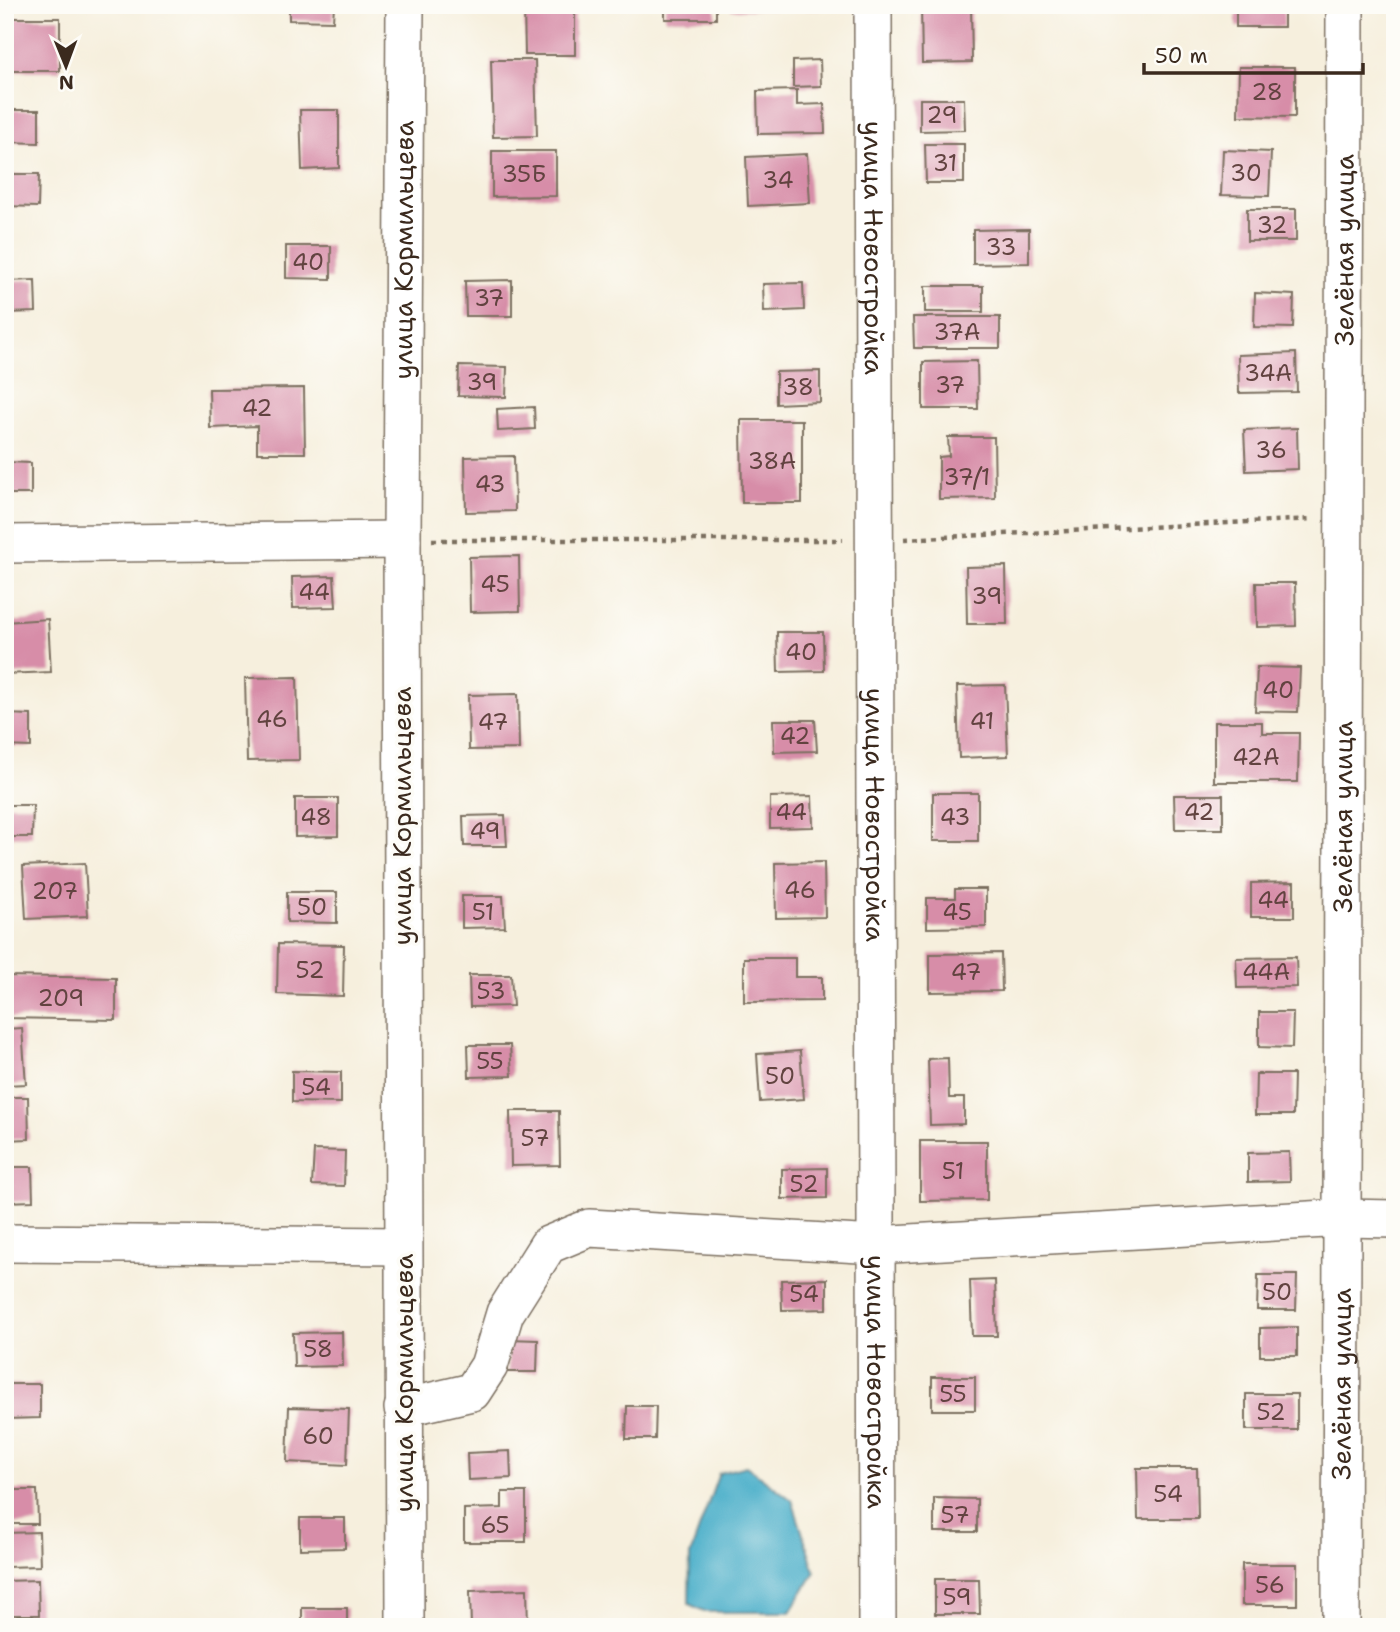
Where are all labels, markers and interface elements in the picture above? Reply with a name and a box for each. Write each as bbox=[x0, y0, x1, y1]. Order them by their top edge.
north arrow bbox=[32, 32, 102, 102]
scale bar bbox=[1144, 32, 1363, 76]
text: 50 m bbox=[1155, 42, 1208, 70]
text: N bbox=[59, 70, 74, 95]
house number: 28 bbox=[1251, 77, 1283, 107]
house number: 29 bbox=[927, 100, 957, 130]
street label: улица Кормильцева bbox=[385, 120, 421, 380]
street label: улица Новостройка bbox=[856, 121, 892, 375]
house number: 31 bbox=[933, 148, 957, 178]
street label: Зелёная улица bbox=[1326, 154, 1362, 346]
house number: 30 bbox=[1230, 158, 1262, 188]
house number: 35Б bbox=[502, 159, 546, 189]
house number: 34 bbox=[762, 165, 794, 195]
house number: 32 bbox=[1257, 210, 1287, 240]
house number: 33 bbox=[986, 232, 1016, 262]
house number: 40 bbox=[292, 247, 324, 277]
house number: 37 bbox=[474, 283, 504, 313]
house number: 37А bbox=[934, 317, 980, 347]
house number: 34А bbox=[1244, 358, 1292, 388]
house number: 39 bbox=[467, 367, 497, 397]
house number: 37 bbox=[935, 370, 965, 400]
house number: 38 bbox=[782, 372, 814, 402]
house number: 42 bbox=[242, 393, 272, 423]
house number: 36 bbox=[1255, 435, 1287, 465]
house number: 38А bbox=[748, 446, 796, 476]
house number: 37/1 bbox=[944, 462, 990, 492]
house number: 43 bbox=[475, 469, 505, 499]
house number: 45 bbox=[480, 569, 510, 599]
house number: 44 bbox=[298, 577, 330, 607]
house number: 39 bbox=[972, 581, 1002, 611]
house number: 40 bbox=[785, 637, 817, 667]
house number: 40 bbox=[1262, 675, 1294, 705]
street label: улица Кормильцева bbox=[384, 687, 419, 945]
street label: улица Новостройка bbox=[858, 688, 893, 942]
house number: 46 bbox=[256, 704, 288, 734]
house number: 41 bbox=[970, 706, 994, 736]
house number: 47 bbox=[478, 707, 508, 737]
house number: 42 bbox=[780, 721, 810, 751]
street label: Зелёная улица bbox=[1325, 721, 1360, 913]
house number: 42А bbox=[1232, 742, 1280, 772]
house number: 44 bbox=[775, 797, 807, 827]
house number: 42 bbox=[1184, 797, 1214, 827]
house number: 48 bbox=[300, 802, 332, 832]
house number: 43 bbox=[940, 802, 970, 832]
house number: 49 bbox=[469, 816, 501, 846]
house number: 46 bbox=[784, 875, 816, 905]
house number: 207 bbox=[32, 876, 78, 906]
house number: 44 bbox=[1257, 885, 1289, 915]
house number: 50 bbox=[297, 892, 327, 922]
house number: 51 bbox=[472, 897, 494, 927]
house number: 45 bbox=[942, 897, 972, 927]
house number: 52 bbox=[296, 955, 325, 985]
house number: 47 bbox=[951, 957, 981, 987]
house number: 44А bbox=[1242, 957, 1290, 987]
house number: 53 bbox=[476, 976, 506, 1006]
house number: 209 bbox=[38, 983, 84, 1013]
house number: 55 bbox=[476, 1046, 504, 1076]
house number: 50 bbox=[765, 1061, 795, 1091]
house number: 54 bbox=[301, 1072, 331, 1102]
house number: 57 bbox=[520, 1123, 550, 1153]
house number: 51 bbox=[942, 1156, 964, 1186]
house number: 52 bbox=[790, 1169, 819, 1199]
street label: улица Кормильцева bbox=[386, 1254, 421, 1512]
street label: улица Новостройка bbox=[859, 1255, 895, 1509]
house number: 50 bbox=[1262, 1277, 1292, 1307]
house number: 54 bbox=[789, 1279, 819, 1309]
street label: Зелёная улица bbox=[1323, 1288, 1359, 1480]
house number: 58 bbox=[303, 1334, 333, 1364]
house number: 55 bbox=[939, 1379, 967, 1409]
house number: 52 bbox=[1257, 1397, 1286, 1427]
house number: 60 bbox=[302, 1421, 334, 1451]
house number: 54 bbox=[1153, 1479, 1183, 1509]
house number: 57 bbox=[940, 1500, 970, 1530]
house number: 65 bbox=[480, 1510, 510, 1540]
house number: 56 bbox=[1255, 1570, 1285, 1600]
house number: 59 bbox=[942, 1582, 972, 1612]

